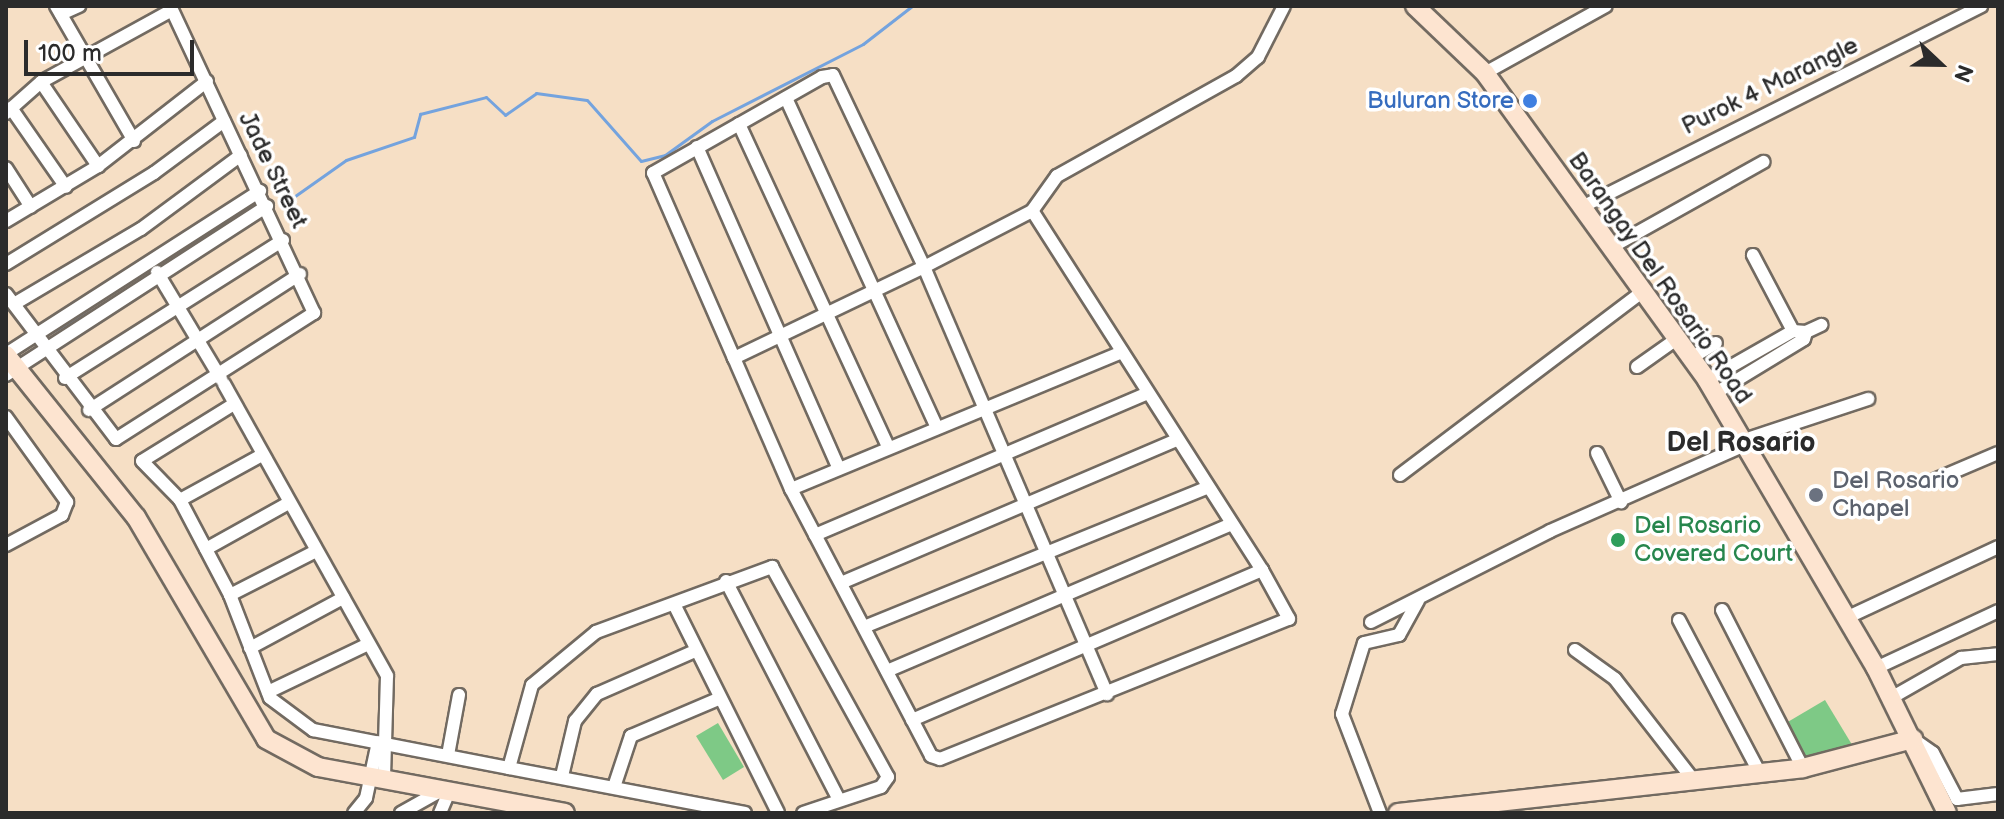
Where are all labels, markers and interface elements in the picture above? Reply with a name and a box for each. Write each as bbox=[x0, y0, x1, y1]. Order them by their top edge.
scale bar bbox=[28, 24, 198, 74]
north arrow bbox=[1900, 24, 1980, 104]
street label: Purok 4 Marangle bbox=[1677, 31, 1863, 141]
text: 100 m bbox=[38, 39, 102, 68]
text: N bbox=[1947, 60, 1978, 86]
place label: Buluran Store bbox=[1366, 87, 1514, 115]
marker: Buluran Store bbox=[1521, 92, 1539, 110]
street label: Jade Street bbox=[232, 107, 314, 233]
street label: Barangay Del Rosario Road bbox=[1562, 146, 1758, 410]
district label: Del Rosario bbox=[1666, 426, 1816, 460]
place label: Del Rosario Chapel bbox=[1832, 467, 1959, 523]
marker: Del Rosario Chapel bbox=[1807, 486, 1825, 504]
place label: Del Rosario Covered Court bbox=[1634, 512, 1793, 568]
marker: Del Rosario Covered Court bbox=[1609, 531, 1627, 549]

